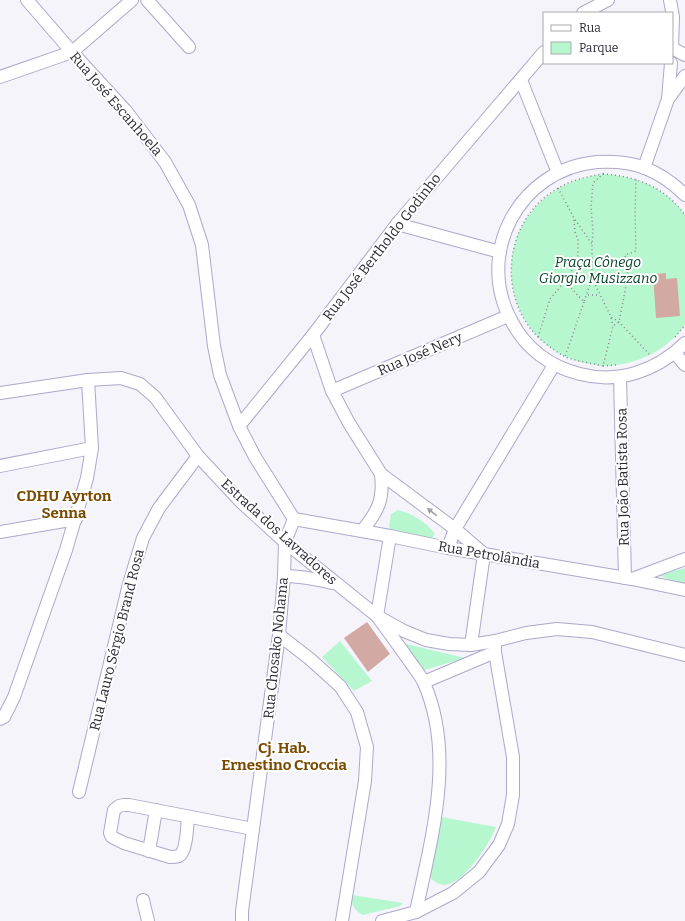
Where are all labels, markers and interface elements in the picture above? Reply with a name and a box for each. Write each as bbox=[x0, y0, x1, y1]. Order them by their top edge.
legend bbox=[543, 12, 673, 64]
text: Rua bbox=[579, 21, 601, 35]
text: Parque bbox=[579, 41, 618, 55]
street label: Rua José Escanhoela bbox=[66, 49, 166, 160]
street label: Rua José Bertholdo Godinho bbox=[319, 170, 445, 324]
park label: Praça Cônego Giorgio Musizzano bbox=[539, 254, 658, 287]
street label: Rua José Nery bbox=[375, 328, 465, 379]
street label: Rua João Batista Rosa bbox=[613, 407, 633, 546]
street label: Estrada dos Lavradores bbox=[218, 475, 340, 589]
district label: CDHU Ayrton Senna bbox=[16, 487, 112, 522]
one-way arrow bbox=[427, 508, 438, 516]
street label: Rua Petrolândia bbox=[437, 538, 542, 572]
street label: Rua Lauro Sérgio Brand Rosa bbox=[86, 547, 148, 733]
street label: Rua Chosako Nohama bbox=[260, 576, 292, 720]
district label: Cj. Hab. Ernestino Croccia bbox=[221, 739, 347, 774]

